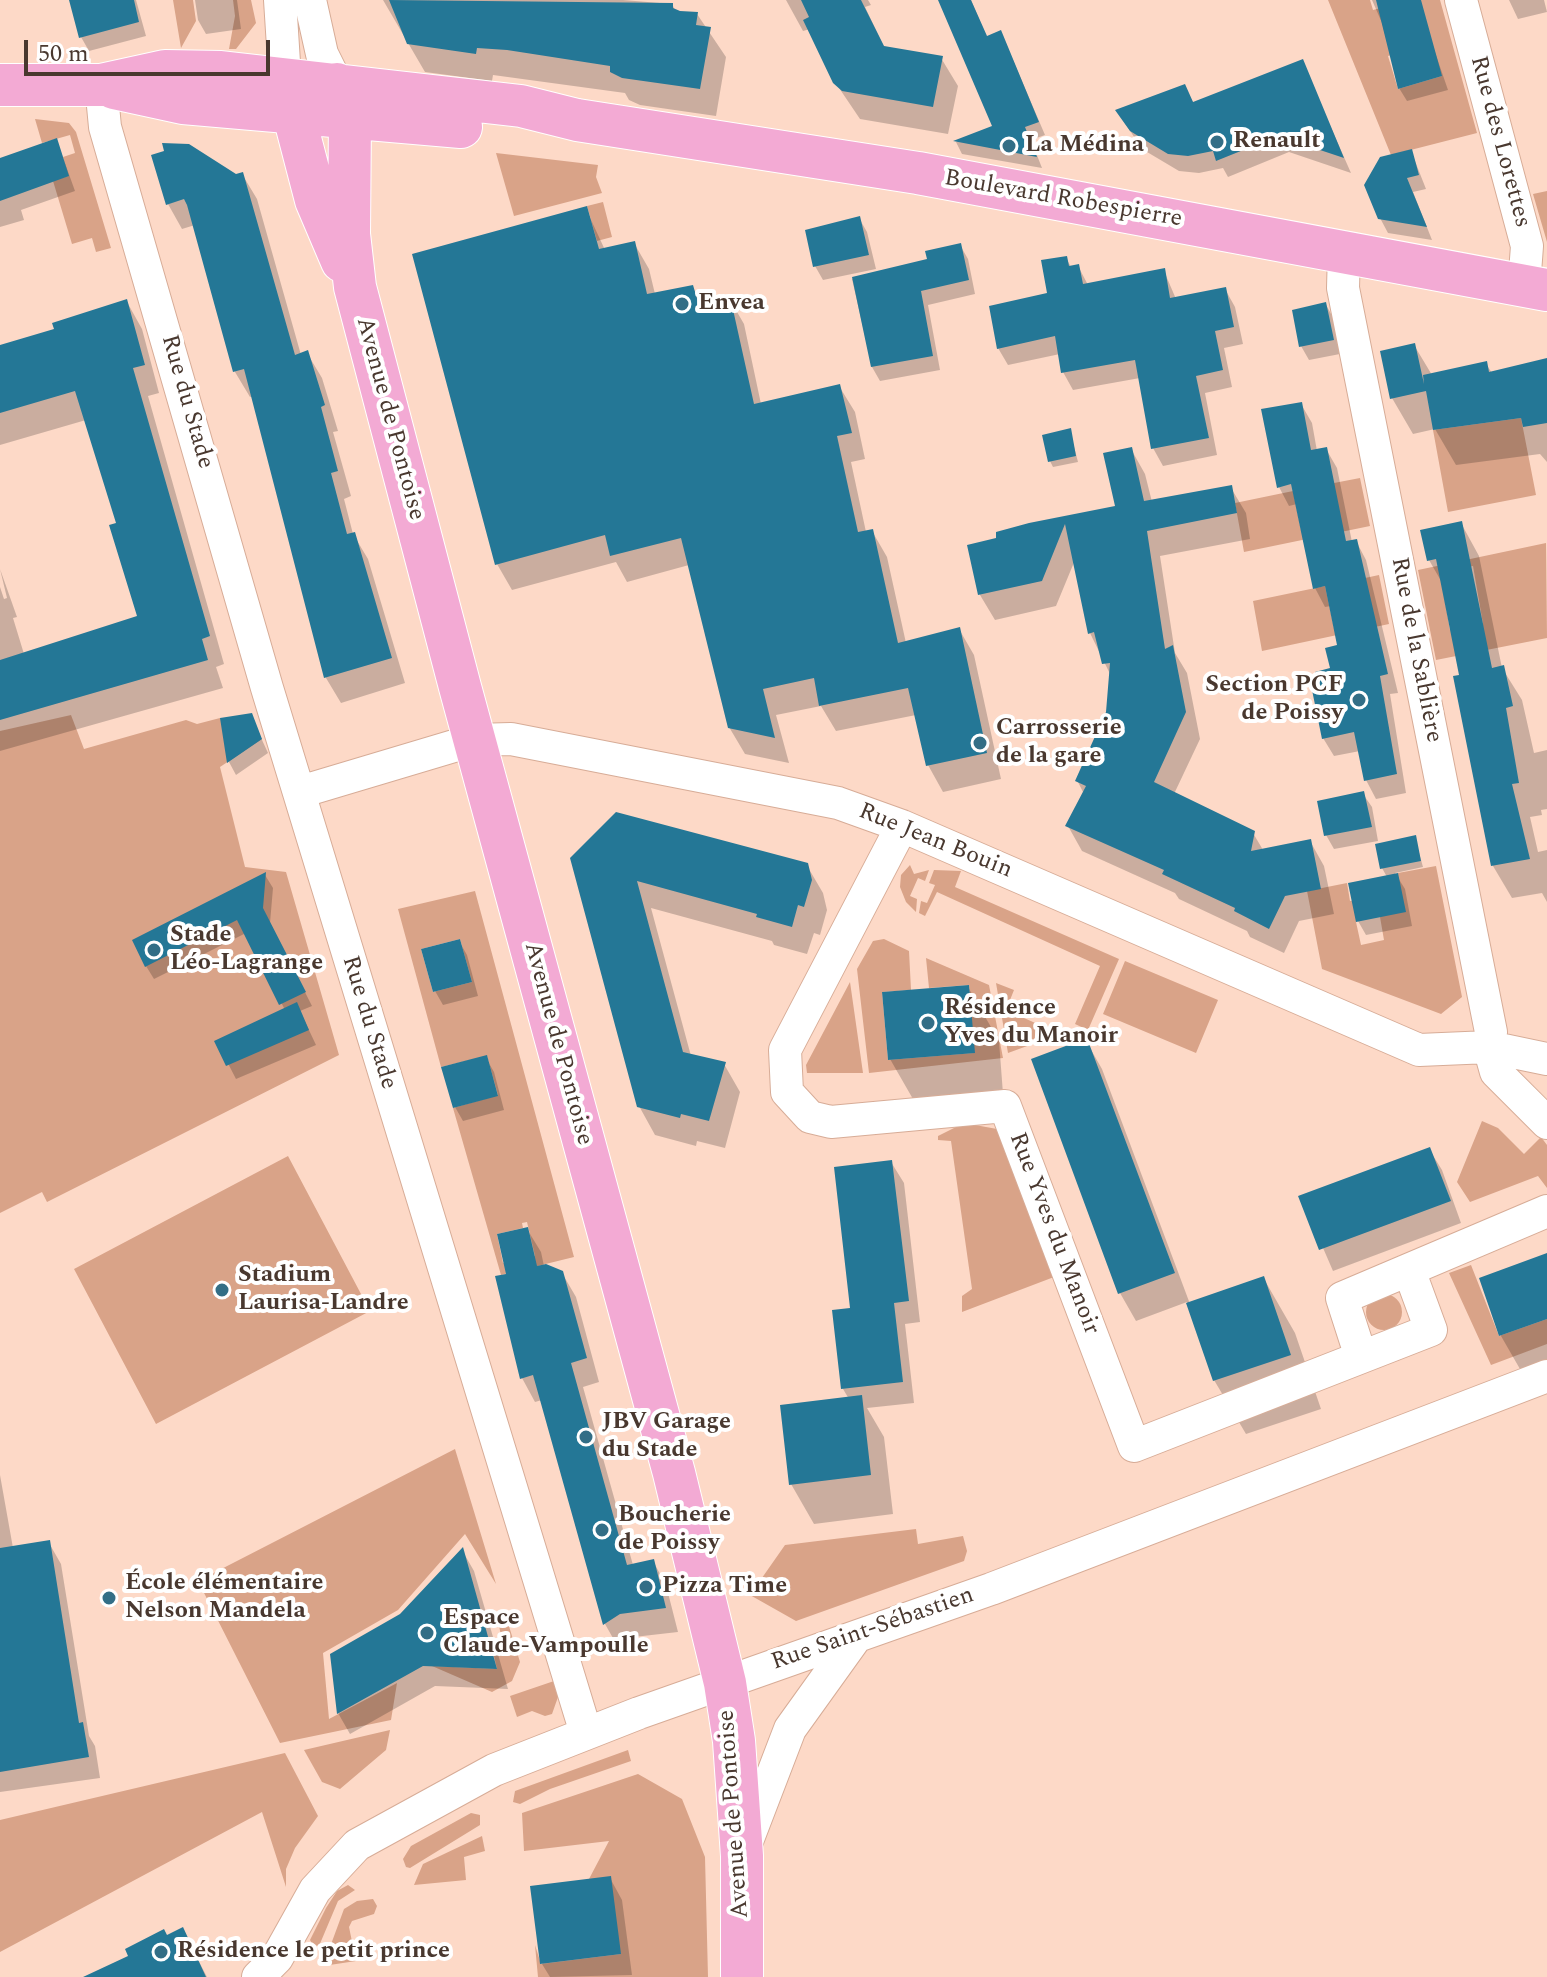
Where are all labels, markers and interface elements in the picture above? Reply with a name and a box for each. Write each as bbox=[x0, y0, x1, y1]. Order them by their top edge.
scale bar bbox=[28, 24, 274, 74]
text: 50 m bbox=[38, 36, 89, 72]
street label: Rue des Lorettes bbox=[1462, 53, 1536, 231]
place label: Renault bbox=[1233, 128, 1321, 156]
place label: La Médina bbox=[1025, 132, 1144, 160]
marker: Renault bbox=[1208, 133, 1226, 151]
marker: La Médina bbox=[1000, 137, 1018, 155]
street label: Boulevard Robespierre bbox=[942, 165, 1184, 235]
place label: Envea bbox=[698, 290, 765, 318]
marker: Envea bbox=[673, 295, 691, 313]
street label: Avenue de Pontoise bbox=[348, 314, 430, 524]
street label: Rue du Stade bbox=[153, 332, 219, 472]
street label: Rue de la Sablière bbox=[1383, 555, 1447, 745]
place label: Section PCF de Poissy bbox=[1205, 672, 1343, 728]
marker: Section PCF de Poissy bbox=[1350, 691, 1368, 709]
place label: Carrosserie de la gare bbox=[996, 715, 1122, 771]
marker: Carrosserie de la gare bbox=[971, 734, 989, 752]
street label: Rue Jean Bouin bbox=[854, 798, 1016, 886]
place label: Stade Léo-Lagrange bbox=[170, 922, 323, 978]
street label: Avenue de Pontoise bbox=[516, 939, 598, 1149]
marker: Stade Léo-Lagrange bbox=[145, 941, 163, 959]
street label: Rue du Stade bbox=[334, 953, 402, 1093]
place label: Résidence Yves du Manoir bbox=[944, 995, 1118, 1051]
marker: Résidence Yves du Manoir bbox=[919, 1014, 937, 1032]
street label: Rue Yves du Manoir bbox=[1001, 1129, 1105, 1339]
place label: Stadium Laurisa-Landre bbox=[238, 1262, 409, 1318]
marker: Stadium Laurisa-Landre bbox=[213, 1281, 231, 1299]
place label: JBV Garage du Stade bbox=[602, 1409, 731, 1465]
marker: JBV Garage du Stade bbox=[577, 1428, 595, 1446]
place label: Boucherie de Poissy bbox=[618, 1502, 731, 1558]
marker: Boucherie de Poissy bbox=[593, 1521, 611, 1539]
place label: École élémentaire Nelson Mandela bbox=[125, 1570, 323, 1626]
place label: Pizza Time bbox=[662, 1573, 787, 1601]
marker: Pizza Time bbox=[637, 1578, 655, 1596]
street label: Rue Saint-Sébastien bbox=[768, 1582, 978, 1678]
marker: École élémentaire Nelson Mandela bbox=[100, 1589, 118, 1607]
place label: Espace Claude-Vampoulle bbox=[443, 1605, 649, 1661]
marker: Espace Claude-Vampoulle bbox=[418, 1624, 436, 1642]
street label: Avenue de Pontoise bbox=[713, 1709, 757, 1919]
place label: Résidence le petit prince bbox=[177, 1938, 450, 1966]
marker: Résidence le petit prince bbox=[152, 1943, 170, 1961]

